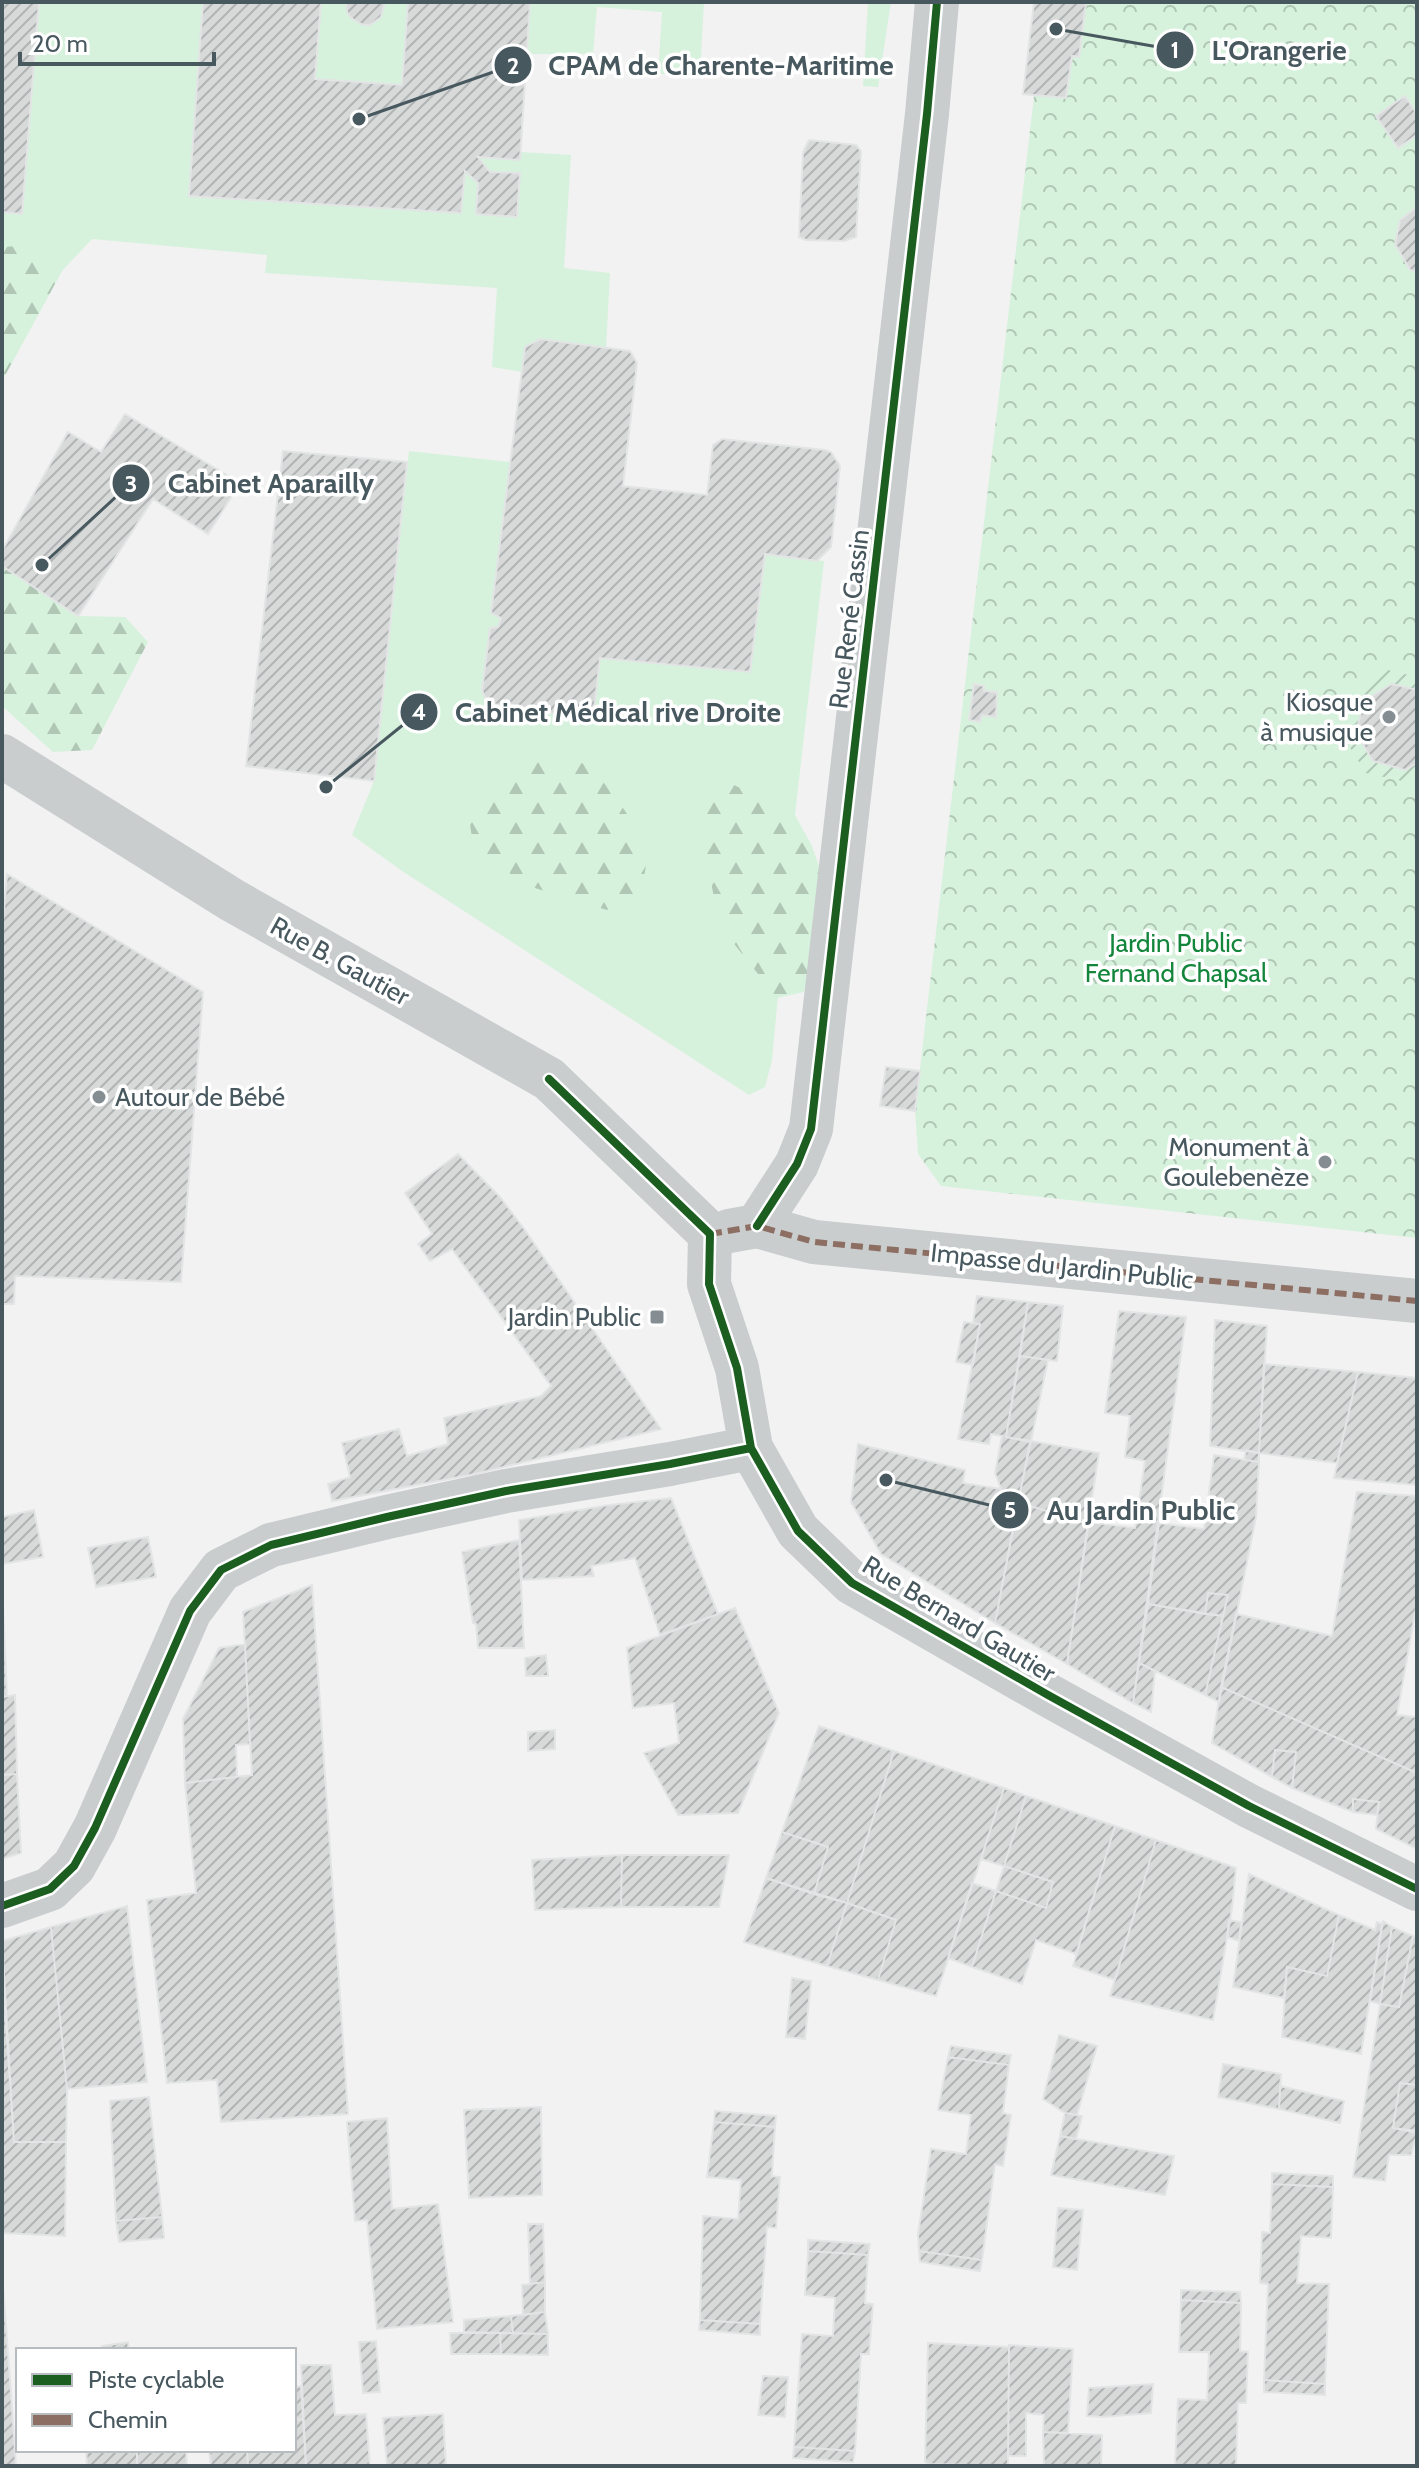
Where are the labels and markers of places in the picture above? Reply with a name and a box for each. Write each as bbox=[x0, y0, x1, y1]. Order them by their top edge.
callout: L'Orangerie bbox=[1155, 24, 1363, 76]
callout: CPAM de Charente-Maritime bbox=[493, 39, 910, 91]
callout: Cabinet Aparailly bbox=[111, 457, 390, 509]
callout: Cabinet Médical rive Droite bbox=[399, 686, 797, 738]
place label: Kiosque à musique bbox=[1261, 686, 1373, 748]
marker: Kiosque à musique bbox=[1380, 708, 1398, 726]
place label: Autour de Bébé bbox=[115, 1081, 285, 1113]
marker: Autour de Bébé bbox=[90, 1088, 108, 1106]
place label: Monument à Goulebenèze bbox=[1164, 1131, 1310, 1193]
marker: Monument à Goulebenèze bbox=[1316, 1153, 1334, 1171]
place label: Jardin Public bbox=[507, 1301, 641, 1333]
marker: Jardin Public bbox=[648, 1308, 666, 1326]
callout: Au Jardin Public bbox=[990, 1484, 1251, 1536]

